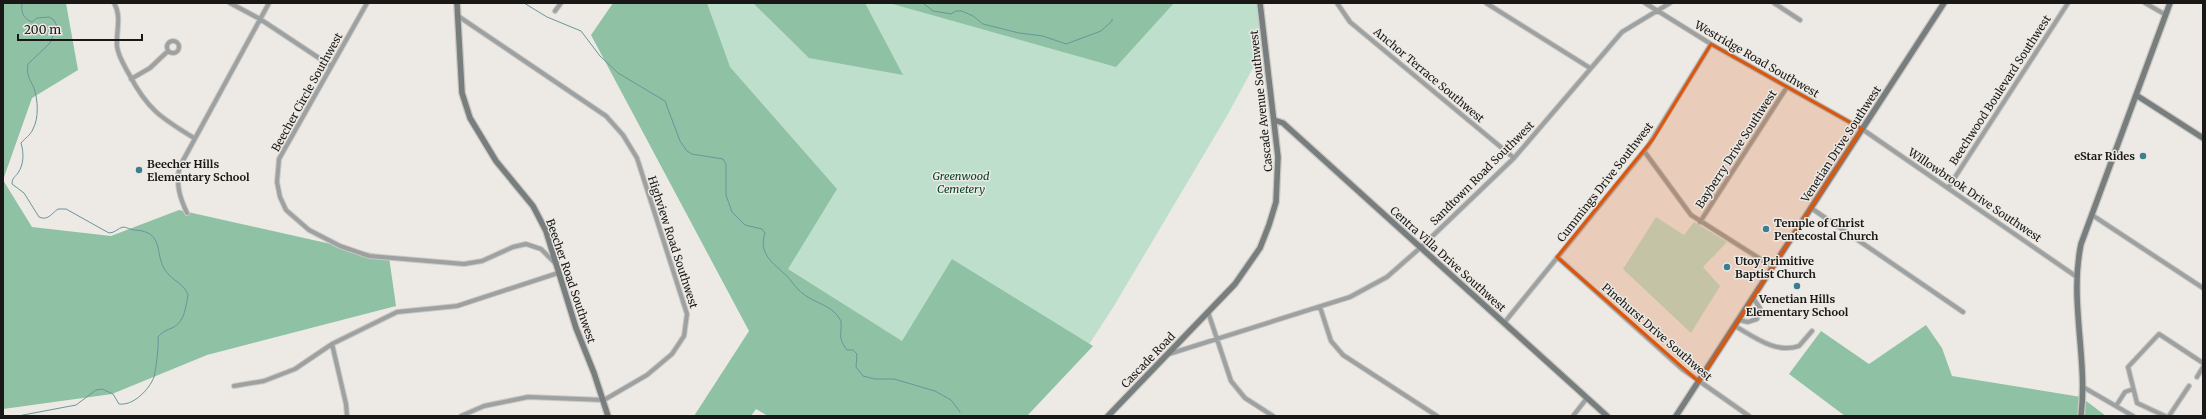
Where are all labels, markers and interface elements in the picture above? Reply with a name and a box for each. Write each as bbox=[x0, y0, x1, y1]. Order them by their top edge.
street label: Beechwood Boulevard Southwest bbox=[1946, 12, 2054, 168]
scale bar bbox=[18, 16, 142, 42]
street label: Westridge Road Southwest bbox=[1691, 17, 1822, 101]
text: 200 m bbox=[24, 22, 61, 37]
street label: Anchor Terrace Southwest bbox=[1370, 24, 1488, 126]
street label: Beecher Circle Southwest bbox=[268, 29, 346, 154]
street label: Cascade Avenue Southwest bbox=[1247, 29, 1275, 172]
street label: Venetian Drive Southwest bbox=[1797, 82, 1884, 206]
street label: Bayberry Drive Southwest bbox=[1692, 87, 1780, 211]
street label: Sandtown Road Southwest bbox=[1427, 117, 1538, 228]
street label: Cummings Drive Southwest bbox=[1554, 119, 1657, 245]
street label: Willowbrook Drive Southwest bbox=[1905, 145, 2045, 245]
place label: eStar Rides bbox=[2074, 149, 2135, 163]
marker: eStar Rides bbox=[2138, 151, 2148, 161]
place label: Beecher Hills Elementary School bbox=[147, 157, 250, 184]
marker: Beecher Hills Elementary School bbox=[134, 165, 144, 175]
park label: Greenwood Cemetery bbox=[933, 169, 990, 196]
street label: Highview Road Southwest bbox=[645, 174, 701, 311]
street label: Centra Villa Drive Southwest bbox=[1387, 203, 1509, 315]
place label: Temple of Christ Pentecostal Church bbox=[1774, 216, 1879, 243]
street label: Beecher Road Southwest bbox=[543, 217, 599, 346]
marker: Temple of Christ Pentecostal Church bbox=[1761, 224, 1771, 234]
place label: Utoy Primitive Baptist Church bbox=[1735, 254, 1817, 281]
marker: Utoy Primitive Baptist Church bbox=[1722, 262, 1732, 272]
street label: Pinehurst Drive Southwest bbox=[1599, 280, 1716, 384]
marker: Venetian Hills Elementary School bbox=[1792, 281, 1802, 291]
place label: Venetian Hills Elementary School bbox=[1746, 292, 1849, 319]
street label: Cascade Road bbox=[1118, 329, 1178, 391]

